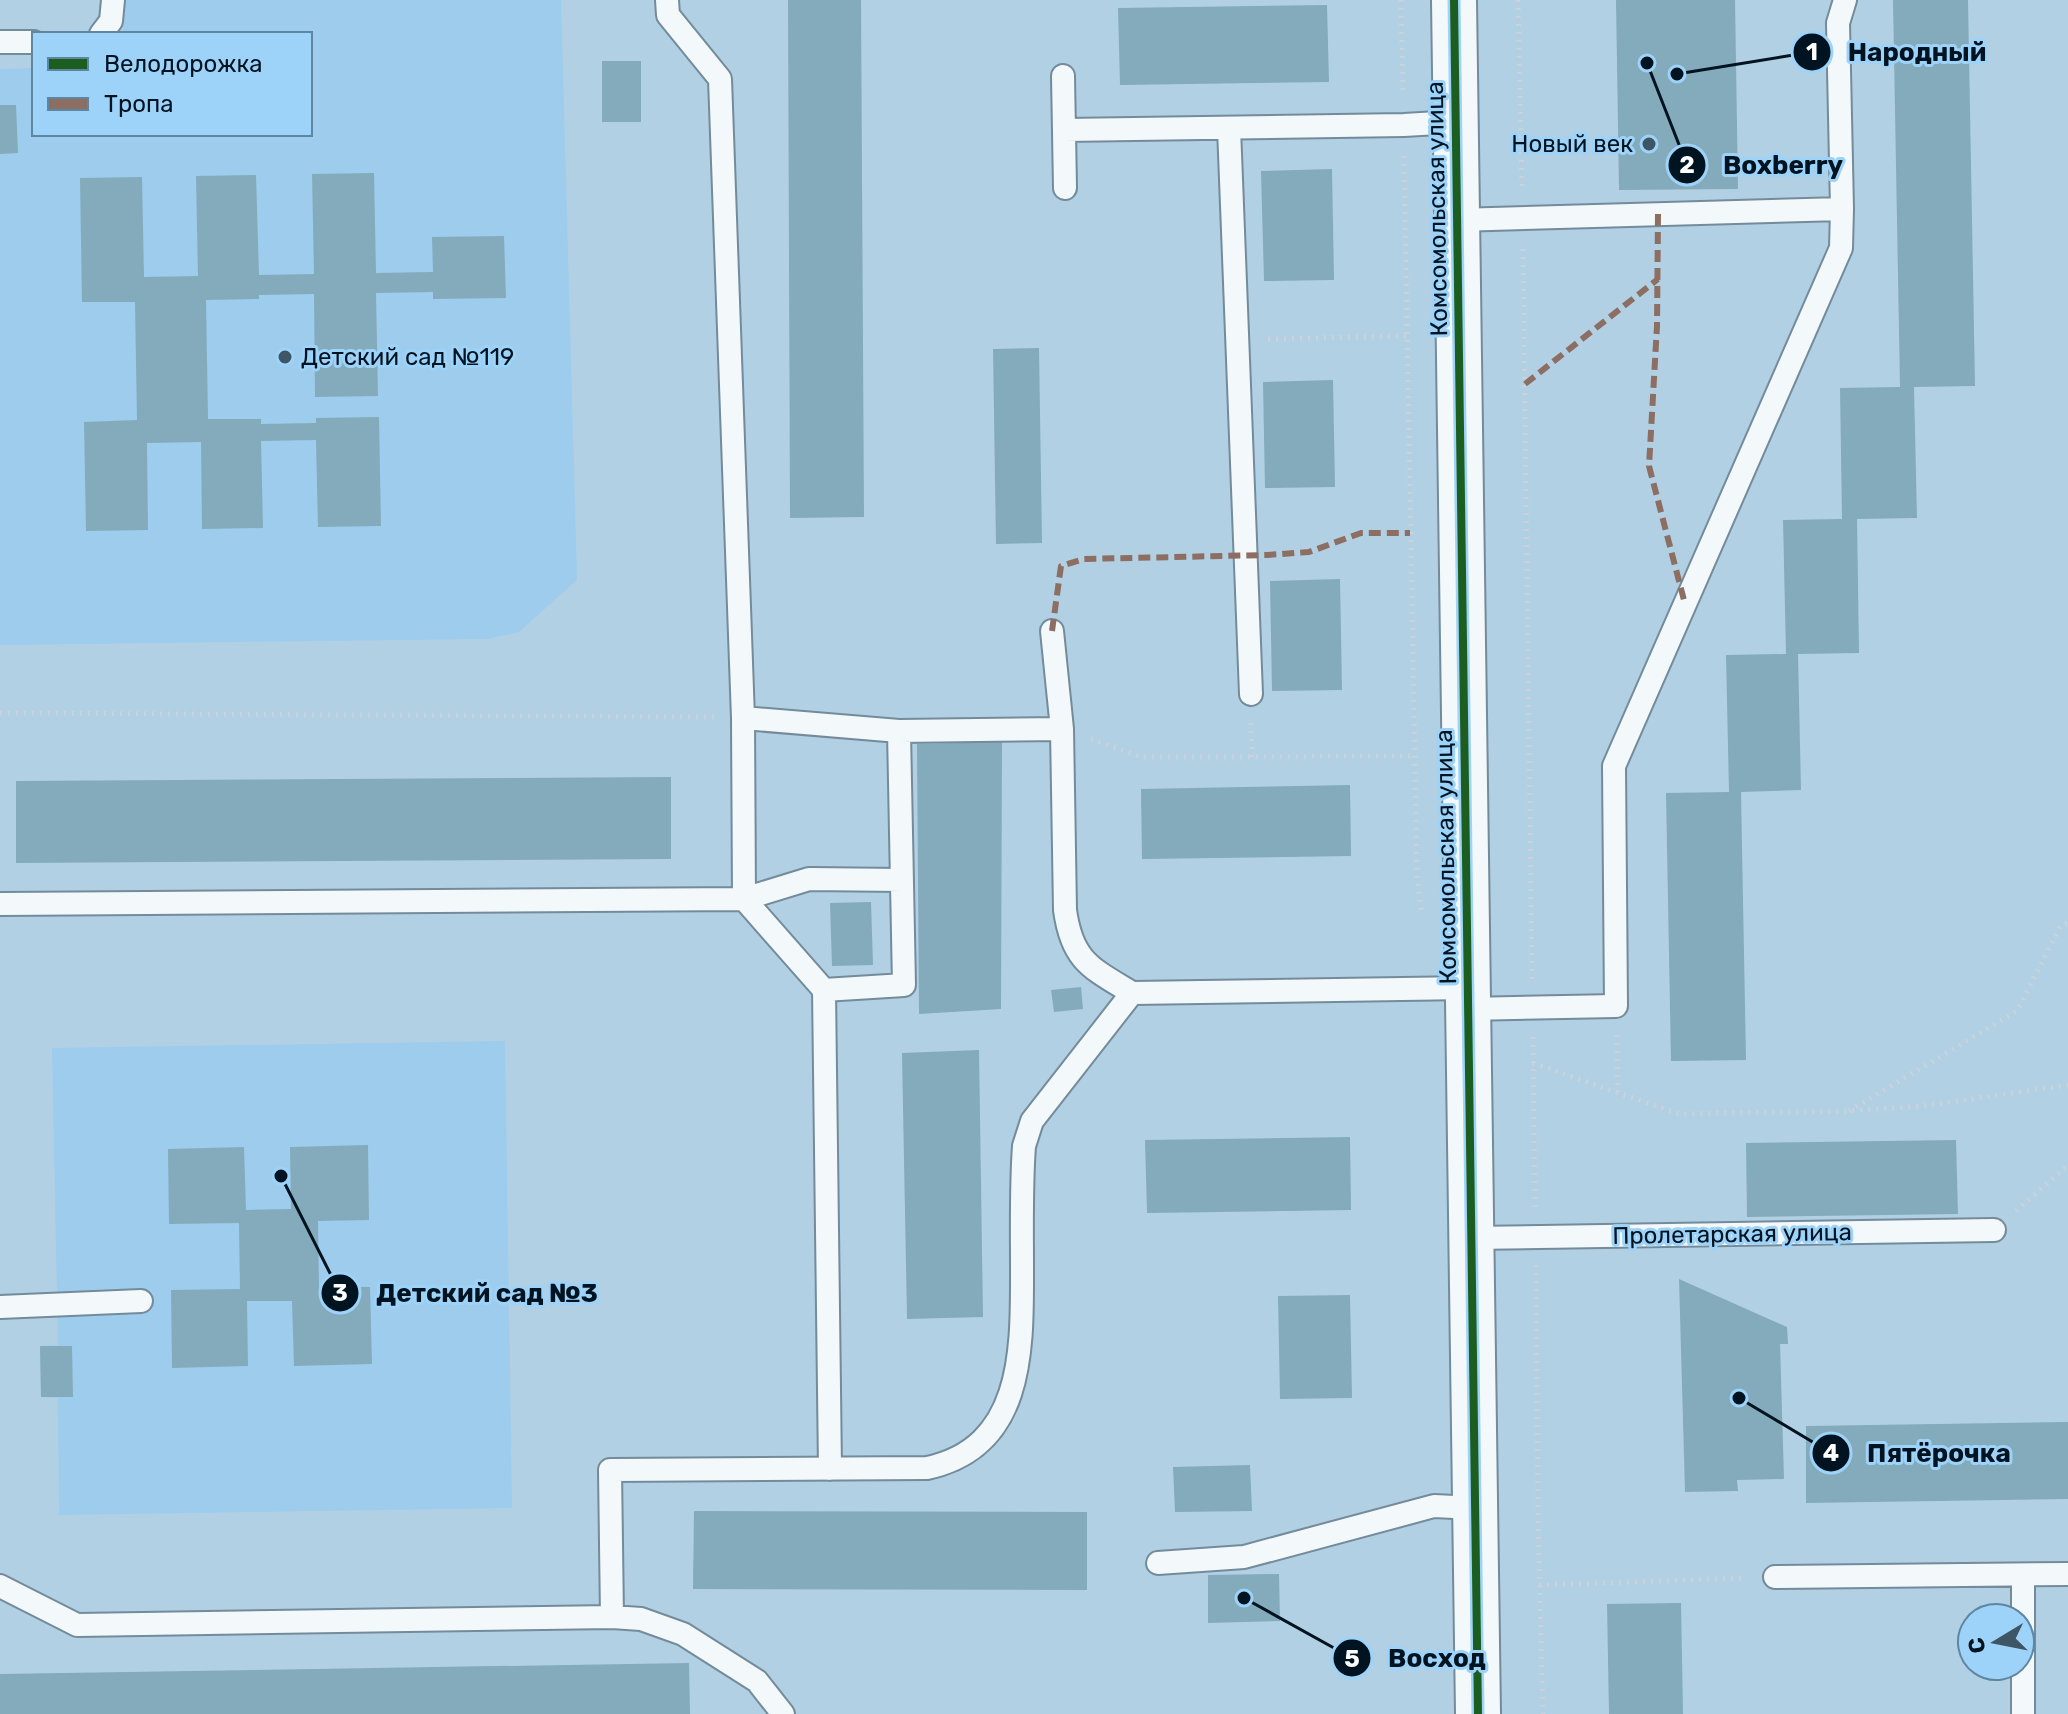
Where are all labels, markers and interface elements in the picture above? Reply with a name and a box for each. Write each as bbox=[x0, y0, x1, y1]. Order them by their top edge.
callout: Народный bbox=[1792, 27, 2002, 77]
legend bbox=[32, 32, 312, 136]
text: Народный bbox=[1848, 37, 1986, 68]
text: 1 bbox=[1806, 38, 1818, 66]
text: Велодорожка bbox=[104, 50, 263, 78]
street label: Комсомольская улица bbox=[1421, 81, 1453, 337]
text: Тропа bbox=[104, 90, 173, 118]
place label: Новый век bbox=[1511, 130, 1633, 158]
marker: Новый век bbox=[1640, 135, 1658, 153]
callout: Boxberry bbox=[1667, 140, 1859, 190]
text: Boxberry bbox=[1723, 150, 1843, 181]
text: 2 bbox=[1679, 151, 1695, 179]
place label: Детский сад №119 bbox=[301, 343, 514, 371]
marker: Детский сад №119 bbox=[276, 348, 294, 366]
street label: Комсомольская улица bbox=[1430, 729, 1462, 985]
street label: Пролетарская улица bbox=[1612, 1218, 1852, 1250]
callout: Детский сад №3 bbox=[320, 1268, 614, 1318]
text: Детский сад №3 bbox=[376, 1278, 598, 1309]
text: 3 bbox=[332, 1279, 348, 1307]
callout: Пятёрочка bbox=[1811, 1428, 2026, 1478]
text: Пятёрочка bbox=[1867, 1438, 2011, 1469]
text: 4 bbox=[1823, 1439, 1839, 1467]
north arrow bbox=[1956, 1602, 2036, 1682]
callout: Восход bbox=[1332, 1633, 1502, 1683]
text: С bbox=[1962, 1635, 1991, 1655]
text: Восход bbox=[1388, 1643, 1486, 1674]
text: 5 bbox=[1344, 1645, 1360, 1673]

